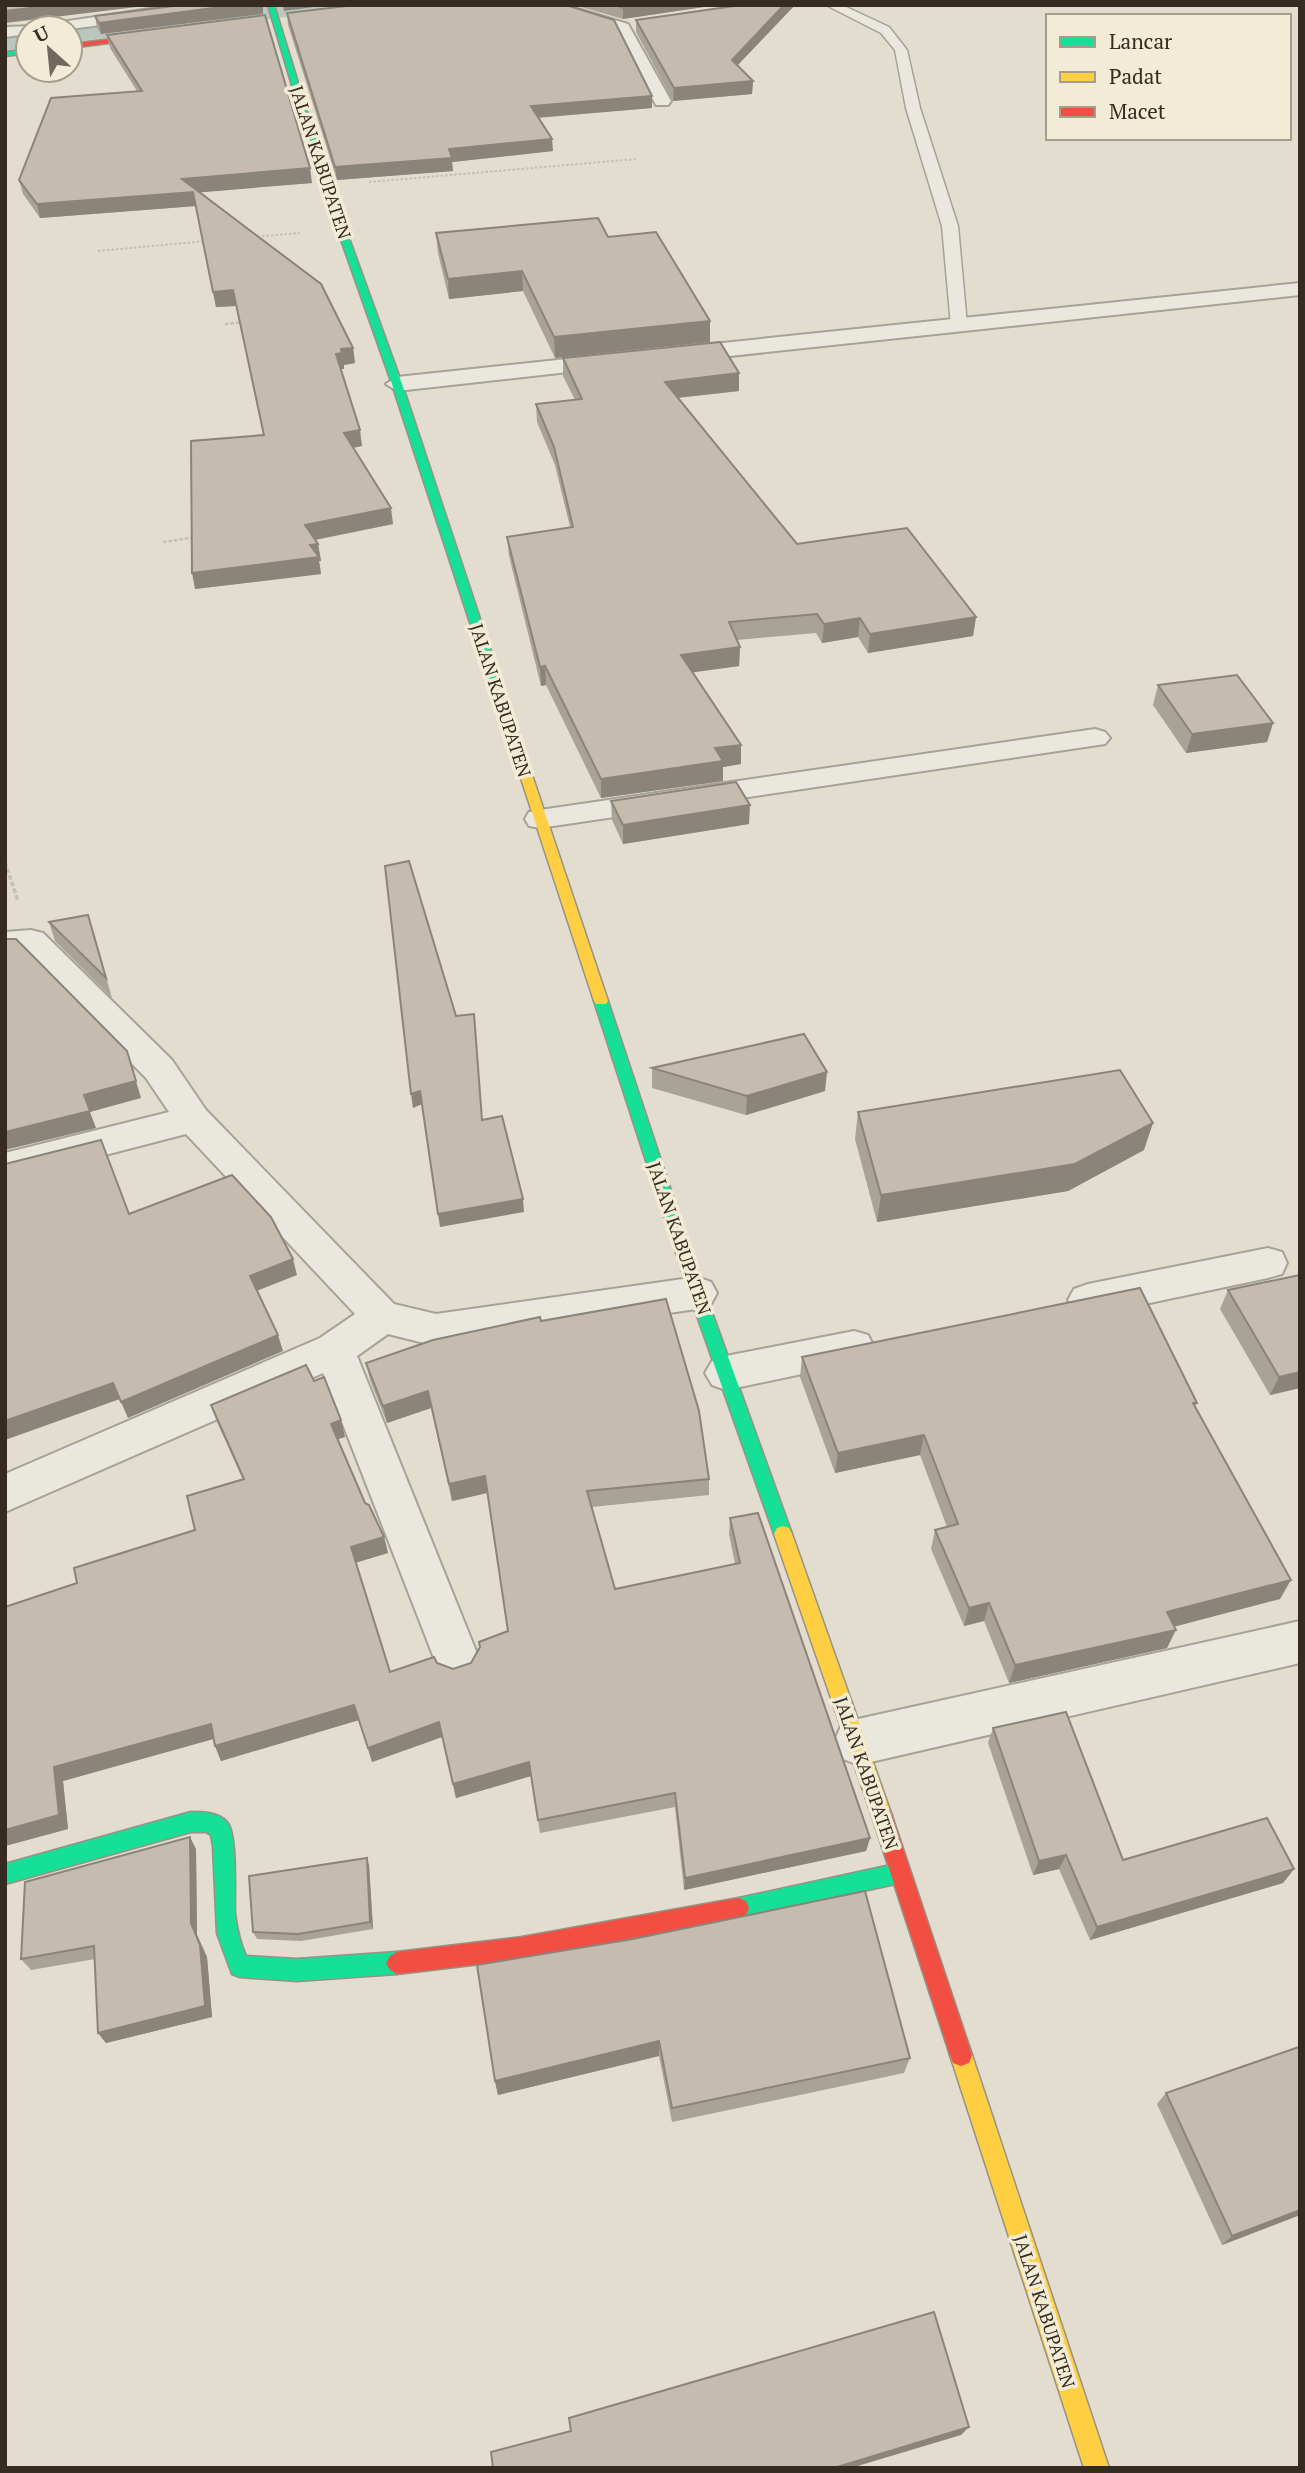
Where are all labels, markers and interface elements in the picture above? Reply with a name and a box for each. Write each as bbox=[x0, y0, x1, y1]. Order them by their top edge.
north arrow bbox=[14, 14, 84, 84]
legend bbox=[1046, 14, 1291, 140]
text: U bbox=[29, 19, 53, 48]
text: Lancar bbox=[1109, 27, 1172, 55]
text: Padat bbox=[1109, 62, 1162, 90]
street label: JALAN KABUPATEN bbox=[285, 82, 357, 242]
text: Macet bbox=[1109, 97, 1166, 125]
street label: JALAN KABUPATEN bbox=[465, 620, 537, 780]
street label: JALAN KABUPATEN bbox=[643, 1159, 717, 1317]
street label: JALAN KABUPATEN bbox=[830, 1694, 904, 1852]
street label: JALAN KABUPATEN bbox=[1009, 2231, 1081, 2391]

